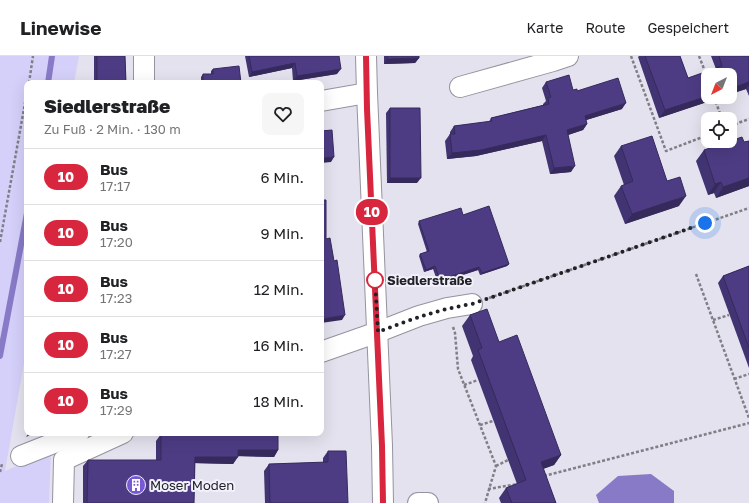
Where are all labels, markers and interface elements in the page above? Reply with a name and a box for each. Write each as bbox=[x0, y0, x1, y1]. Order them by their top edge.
text: Linewise bbox=[20, 16, 101, 39]
text: Karte bbox=[527, 19, 563, 36]
text: Route bbox=[585, 19, 625, 36]
text: Gespeichert bbox=[647, 19, 729, 36]
north arrow bbox=[701, 68, 737, 104]
map controls bbox=[701, 68, 737, 148]
button: heart bbox=[262, 93, 304, 135]
text: Siedlerstraße bbox=[44, 94, 170, 117]
button: locate bbox=[701, 112, 737, 148]
text: Zu Fuß · 2 Min. · 130 m bbox=[44, 121, 181, 137]
text: Bus bbox=[100, 160, 128, 178]
text: 10 bbox=[58, 168, 74, 185]
text: 6 Min. bbox=[261, 168, 304, 186]
text: 17:17 bbox=[100, 178, 130, 194]
line badge: 10 bbox=[354, 199, 390, 225]
text: 10 bbox=[364, 203, 380, 220]
your location bbox=[695, 213, 715, 233]
text: Bus bbox=[100, 216, 128, 234]
text: 10 bbox=[58, 224, 74, 241]
text: 9 Min. bbox=[261, 224, 304, 242]
text: 17:20 bbox=[100, 234, 133, 250]
marker: Siedlerstraße bbox=[366, 271, 384, 289]
text: Bus bbox=[100, 272, 128, 290]
place label: Siedlerstraße bbox=[387, 272, 473, 288]
text: 10 bbox=[58, 280, 74, 297]
text: 12 Min. bbox=[254, 280, 304, 298]
text: 17:23 bbox=[100, 290, 132, 306]
text: Bus bbox=[100, 328, 128, 346]
text: 10 bbox=[58, 336, 74, 353]
text: 16 Min. bbox=[253, 336, 304, 354]
text: 17:27 bbox=[100, 346, 132, 362]
text: Bus bbox=[100, 384, 128, 402]
text: 10 bbox=[58, 392, 74, 409]
text: 18 Min. bbox=[253, 392, 304, 410]
text: 17:29 bbox=[100, 402, 133, 418]
building icon: Moser Moden bbox=[125, 474, 147, 496]
place label: Moser Moden bbox=[150, 477, 234, 493]

